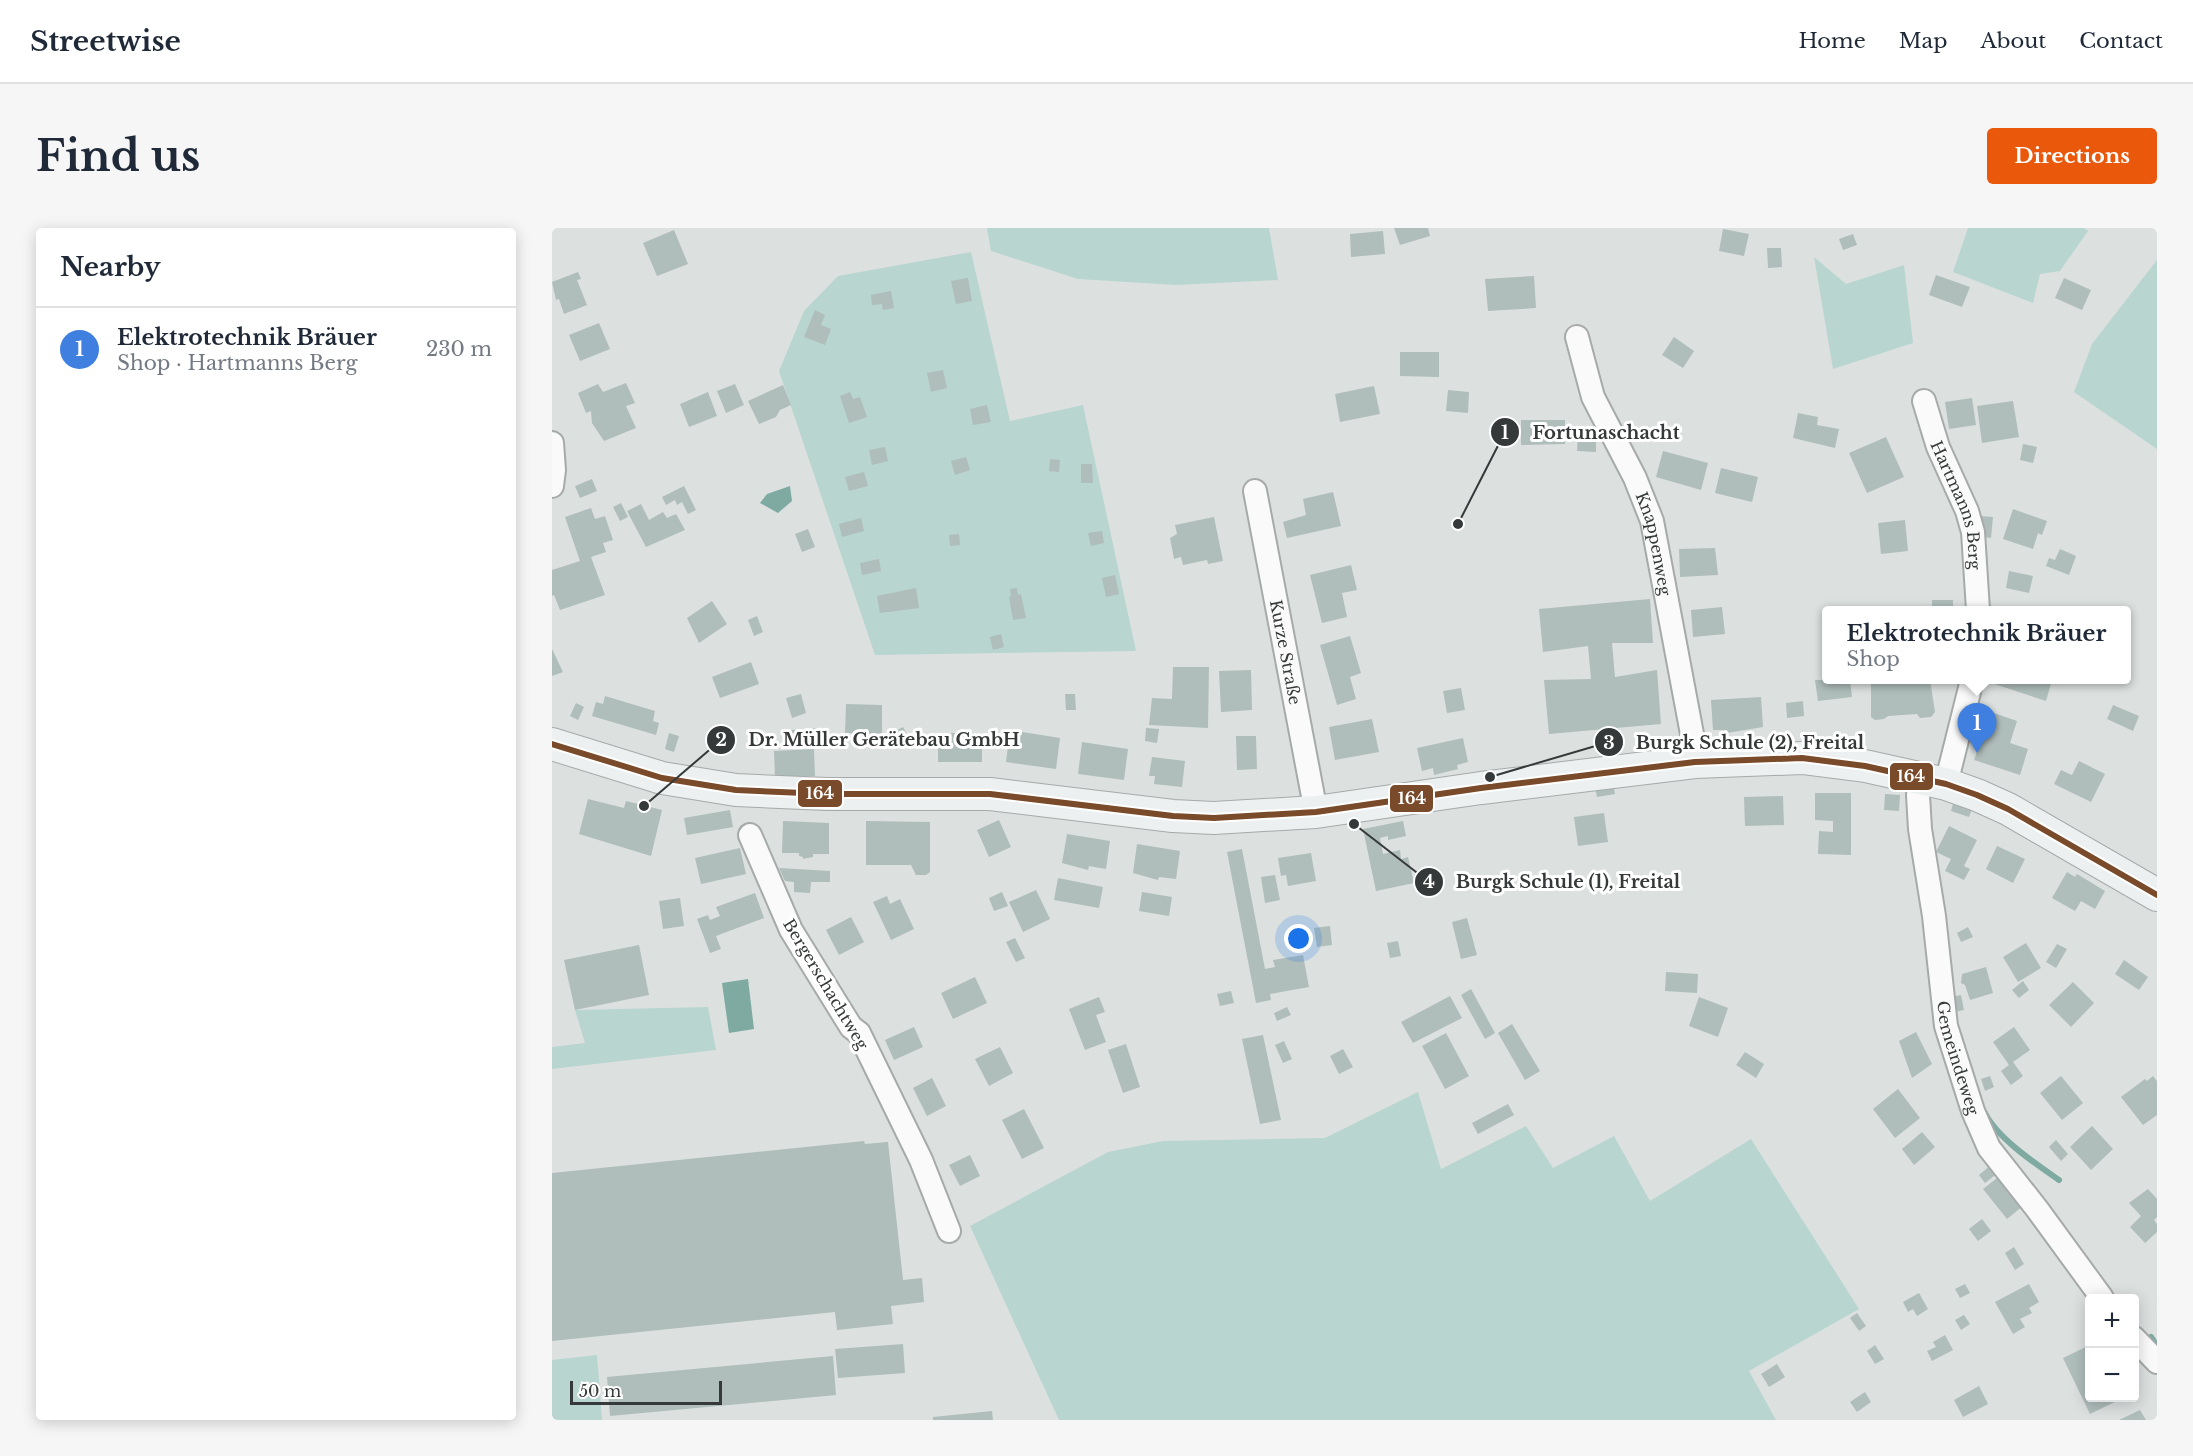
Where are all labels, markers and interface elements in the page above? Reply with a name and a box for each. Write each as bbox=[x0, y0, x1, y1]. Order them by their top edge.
text: Streetwise bbox=[30, 24, 181, 59]
text: Home bbox=[1799, 28, 1866, 54]
text: Map bbox=[1899, 28, 1947, 54]
text: About bbox=[1980, 28, 2046, 54]
text: Contact bbox=[2079, 28, 2163, 54]
button: Directions bbox=[1987, 128, 2157, 184]
text: Find us bbox=[36, 130, 200, 182]
text: Nearby bbox=[60, 251, 161, 283]
text: Elektrotechnik Bräuer bbox=[117, 324, 377, 351]
text: 1 bbox=[75, 337, 84, 361]
text: 230 m bbox=[426, 337, 492, 361]
text: Shop · Hartmanns Berg bbox=[117, 351, 357, 375]
callout: Fortunaschacht bbox=[1490, 414, 1692, 450]
text: 1 bbox=[1501, 422, 1509, 444]
text: Fortunaschacht bbox=[1532, 422, 1680, 444]
street label: Hartmanns Berg bbox=[1926, 437, 1985, 571]
street label: Knappenweg bbox=[1631, 489, 1676, 597]
street label: Kurze Straße bbox=[1266, 598, 1305, 706]
popup bbox=[1822, 606, 2131, 684]
text: Elektrotechnik Bräuer bbox=[1847, 620, 2106, 647]
text: Shop bbox=[1847, 647, 1900, 671]
pin: 1 bbox=[1958, 704, 1996, 753]
callout: Dr. Müller Gerätebau GmbH bbox=[706, 722, 1032, 758]
callout: Burgk Schule (2), Freital bbox=[1594, 724, 1876, 760]
text: 2 bbox=[715, 729, 727, 751]
text: Dr. Müller Gerätebau GmbH bbox=[748, 729, 1020, 751]
text: 3 bbox=[1603, 732, 1615, 754]
text: Burgk Schule (2), Freital bbox=[1636, 732, 1865, 754]
line badge: 164 bbox=[1889, 762, 1934, 791]
text: 164 bbox=[1897, 766, 1925, 786]
line badge: 164 bbox=[797, 779, 843, 808]
text: 164 bbox=[806, 783, 834, 803]
line badge: 164 bbox=[1389, 784, 1434, 813]
text: 164 bbox=[1398, 788, 1426, 808]
callout: Burgk Schule (1), Freital bbox=[1414, 864, 1692, 900]
text: 4 bbox=[1423, 871, 1435, 893]
text: Burgk Schule (1), Freital bbox=[1456, 871, 1681, 893]
street label: Bergerschachtweg bbox=[779, 915, 873, 1053]
your location bbox=[1284, 924, 1313, 953]
street label: Gemeindeweg bbox=[1933, 1000, 1984, 1118]
map controls bbox=[2085, 1294, 2139, 1402]
button: + bbox=[2085, 1294, 2139, 1348]
button: − bbox=[2085, 1348, 2139, 1402]
scale bar bbox=[570, 1378, 722, 1406]
text: 50 m bbox=[579, 1381, 621, 1401]

